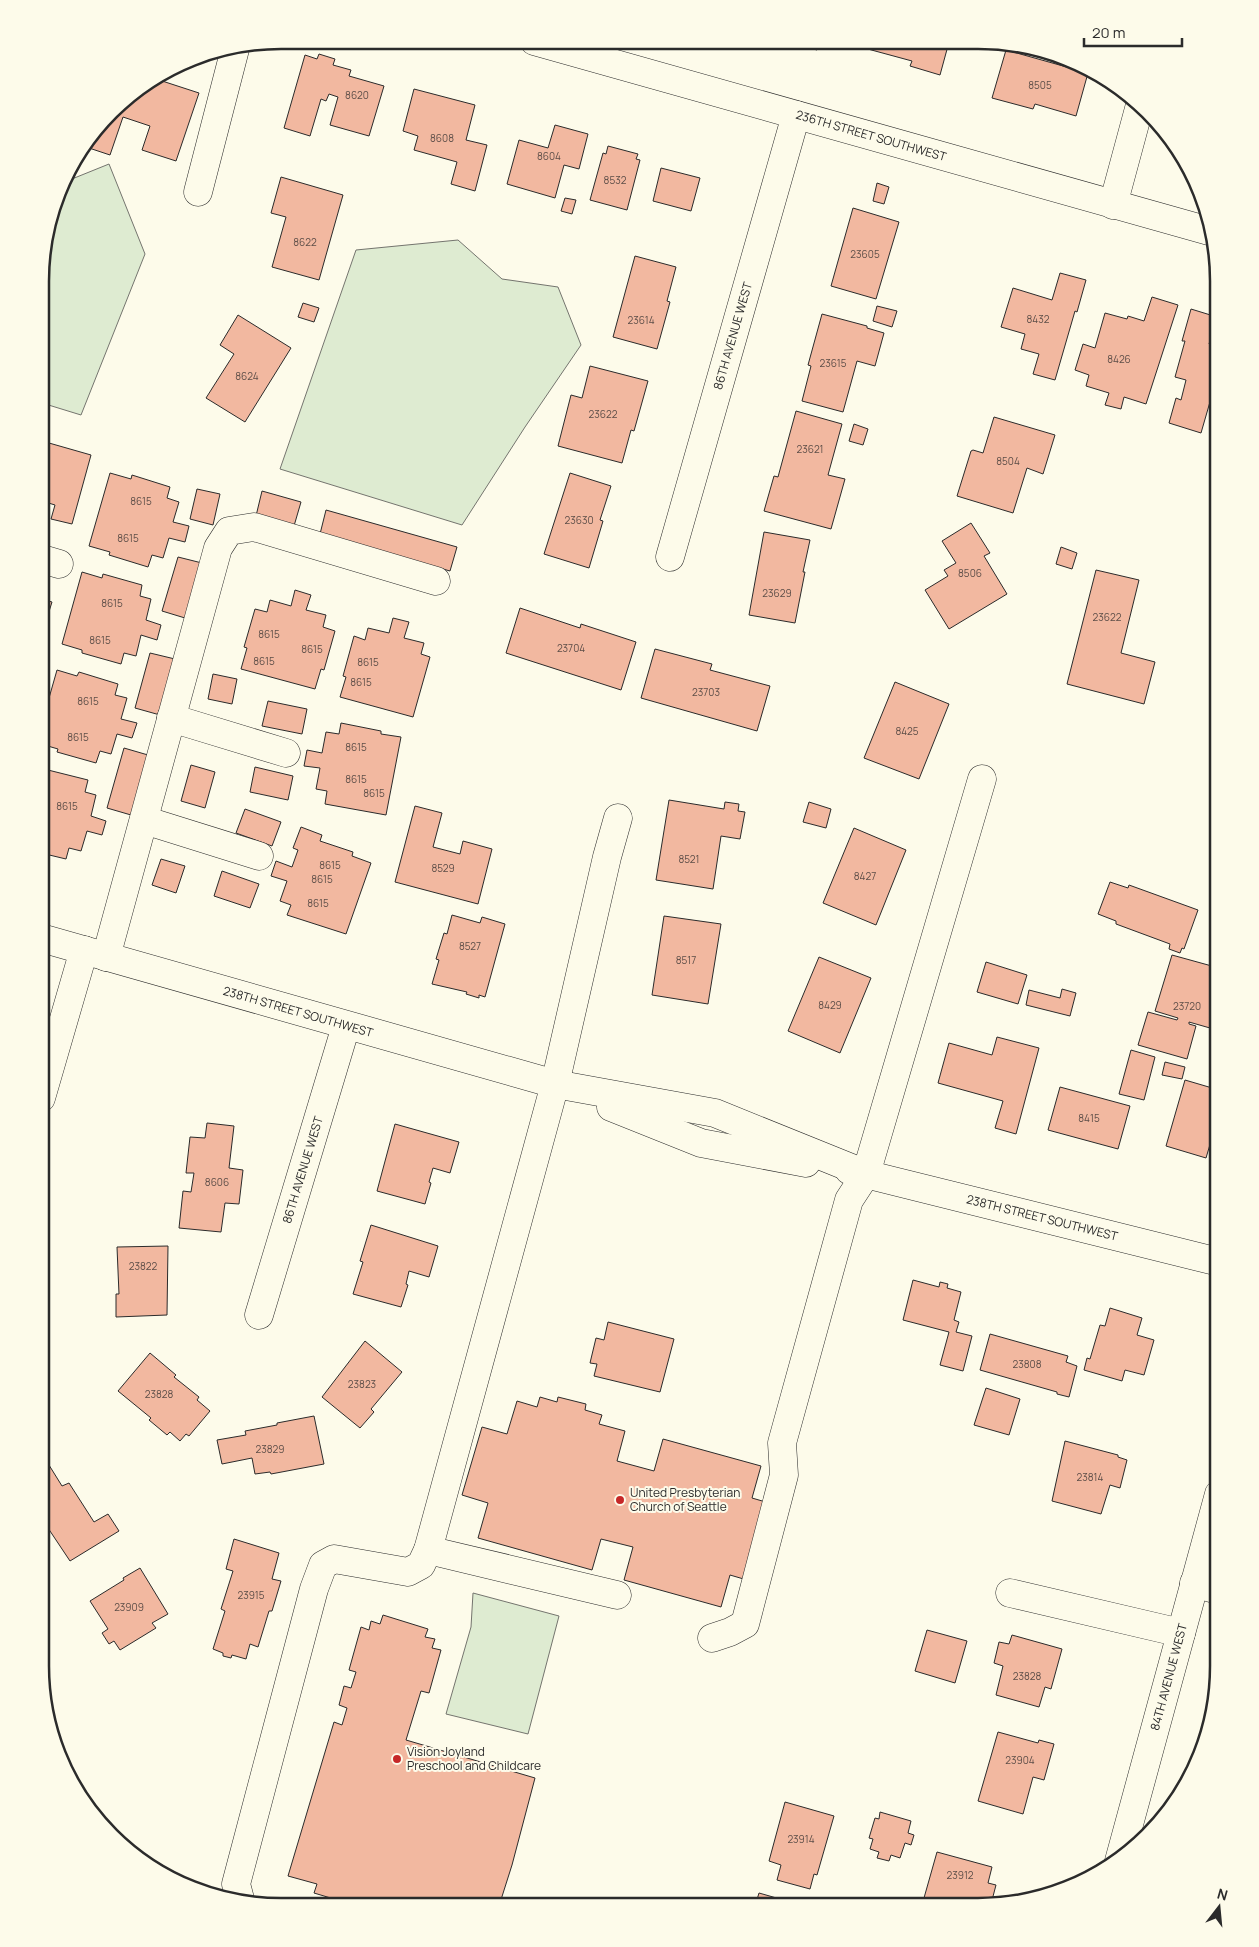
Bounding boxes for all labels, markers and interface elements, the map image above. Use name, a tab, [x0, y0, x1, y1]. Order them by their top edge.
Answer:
scale bar	[1084, 15, 1182, 47]
text: 20 m	[1092, 22, 1125, 43]
house number: 8505	[1028, 78, 1052, 92]
house number: 8620	[345, 88, 369, 102]
street label: 236TH STREET SOUTHWEST	[794, 106, 949, 165]
house number: 8608	[430, 131, 454, 145]
house number: 8604	[537, 149, 561, 163]
house number: 8532	[604, 173, 627, 187]
house number: 8622	[293, 235, 317, 249]
house number: 23605	[850, 247, 880, 261]
street label: 86TH AVENUE WEST	[709, 279, 756, 392]
house number: 8432	[1027, 312, 1050, 326]
house number: 23614	[627, 313, 655, 327]
house number: 8426	[1107, 352, 1131, 366]
house number: 23615	[820, 356, 847, 370]
house number: 8624	[235, 369, 259, 383]
house number: 23622	[589, 407, 618, 421]
house number: 23621	[796, 442, 824, 456]
house number: 8504	[996, 454, 1020, 468]
house number: 8615	[130, 494, 152, 508]
house number: 23630	[564, 513, 594, 527]
house number: 8615	[117, 531, 139, 545]
house number: 8506	[958, 566, 982, 580]
house number: 23629	[762, 586, 792, 600]
house number: 8615	[101, 596, 123, 610]
house number: 23622	[1093, 610, 1122, 624]
house number: 8615	[258, 627, 280, 641]
house number: 8615	[89, 633, 111, 647]
house number: 23704	[557, 641, 585, 655]
house number: 8615	[301, 642, 323, 656]
house number: 8615	[253, 654, 275, 668]
house number: 8615	[357, 655, 379, 669]
house number: 8615	[350, 675, 372, 689]
house number: 23703	[692, 685, 720, 699]
house number: 8615	[77, 694, 99, 708]
house number: 8425	[895, 724, 919, 738]
house number: 8615	[67, 730, 89, 744]
house number: 8615	[345, 740, 367, 754]
house number: 8615	[345, 772, 367, 786]
house number: 8615	[363, 786, 385, 800]
house number: 8615	[56, 799, 78, 813]
house number: 8521	[679, 852, 699, 866]
house number: 8615	[319, 858, 341, 872]
house number: 8529	[431, 861, 455, 875]
house number: 8427	[854, 869, 876, 883]
house number: 8615	[311, 872, 333, 886]
house number: 8615	[307, 896, 329, 910]
house number: 8527	[459, 939, 481, 953]
house number: 8517	[676, 953, 696, 967]
street label: 238TH STREET SOUTHWEST	[221, 982, 376, 1041]
house number: 8429	[818, 998, 842, 1012]
house number: 23720	[1173, 999, 1201, 1013]
house number: 8415	[1078, 1111, 1100, 1125]
street label: 86TH AVENUE WEST	[278, 1113, 327, 1226]
house number: 8606	[205, 1175, 229, 1189]
street label: 238TH STREET SOUTHWEST	[965, 1190, 1120, 1245]
house number: 23822	[129, 1259, 158, 1273]
house number: 23808	[1013, 1357, 1042, 1371]
house number: 23823	[348, 1377, 376, 1391]
house number: 23828	[145, 1387, 173, 1401]
house number: 23829	[256, 1442, 284, 1456]
house number: 23814	[1077, 1470, 1104, 1484]
place label: United Presbyterian Church of Seattle	[630, 1484, 740, 1515]
marker: United Presbyterian Church of Seattle	[614, 1494, 626, 1506]
house number: 23915	[237, 1588, 265, 1602]
house number: 23909	[114, 1600, 144, 1614]
street label: 84TH AVENUE WEST	[1146, 1621, 1191, 1732]
house number: 23828	[1013, 1669, 1041, 1683]
place label: Vision Joyland Preschool and Childcare	[407, 1743, 541, 1774]
marker: Vision Joyland Preschool and Childcare	[391, 1753, 403, 1765]
house number: 23904	[1005, 1753, 1035, 1767]
house number: 23914	[787, 1832, 815, 1846]
house number: 23912	[946, 1868, 974, 1882]
north arrow	[1194, 1882, 1244, 1932]
text: N	[1215, 1884, 1230, 1905]

